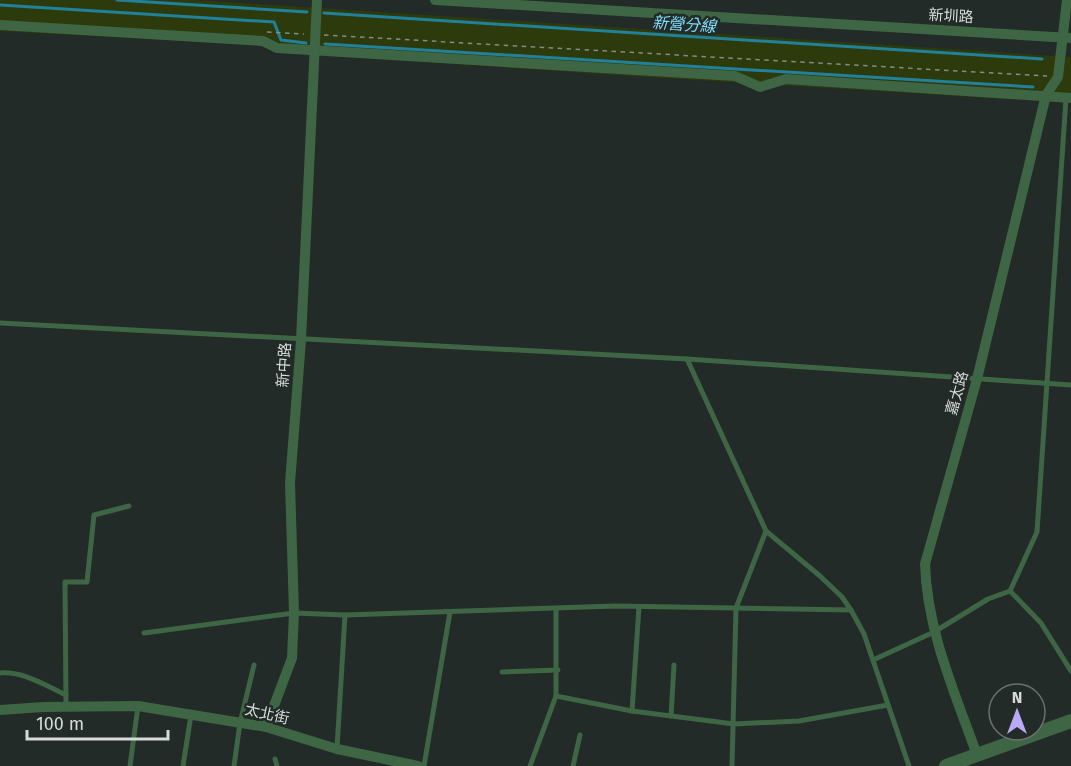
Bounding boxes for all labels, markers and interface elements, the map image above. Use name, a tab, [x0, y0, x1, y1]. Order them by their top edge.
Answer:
street label: 新圳路	[928, 6, 974, 26]
water label: 新營分線	[651, 13, 719, 36]
street label: 新中路	[273, 342, 295, 388]
street label: 嘉太路	[942, 369, 972, 417]
north arrow	[987, 682, 1047, 742]
text: N	[1012, 688, 1022, 707]
street label: 太北街	[243, 700, 291, 728]
scale bar	[27, 703, 168, 741]
text: 100 m	[36, 713, 84, 735]

